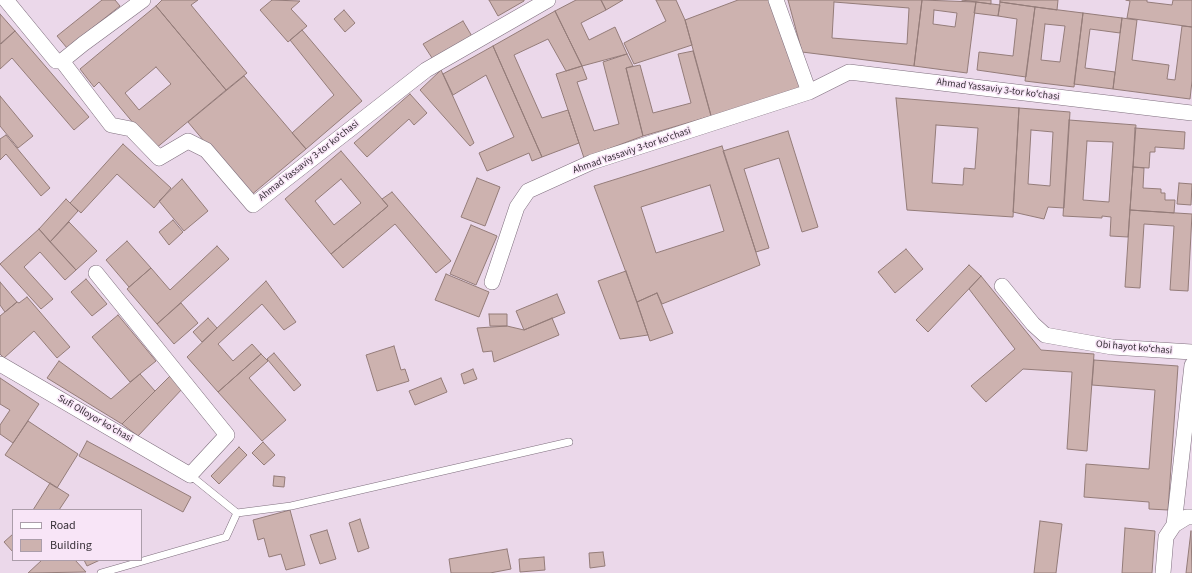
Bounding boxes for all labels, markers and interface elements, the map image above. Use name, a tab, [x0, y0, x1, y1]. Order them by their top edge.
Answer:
street label: Ahmad Yassaviy 3-tor koʻchasi	[936, 76, 1060, 104]
street label: Ahmad Yassaviy 3-tor koʻchasi	[256, 118, 362, 204]
street label: Ahmad Yassaviy 3-tor koʻchasi	[571, 125, 693, 177]
street label: Obi hayot koʻchasi	[1095, 339, 1173, 357]
street label: Sufi Olloyor koʻchasi	[55, 393, 135, 445]
legend	[12, 509, 142, 561]
text: Road	[50, 517, 76, 534]
text: Building	[50, 537, 92, 554]

